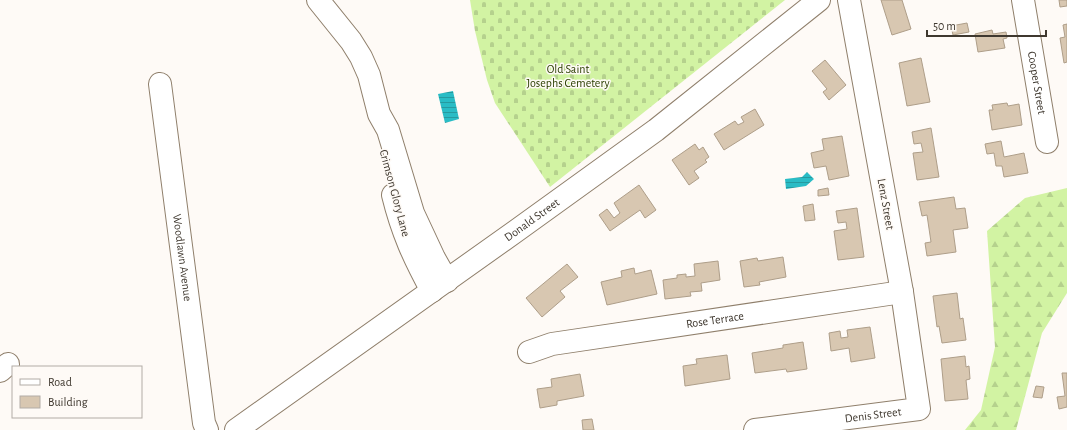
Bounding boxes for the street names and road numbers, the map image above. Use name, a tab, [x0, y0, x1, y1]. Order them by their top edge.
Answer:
street label: Cooper Street	[1026, 50, 1048, 115]
street label: Crimson Glory Lane	[377, 148, 412, 238]
street label: Lenz Street	[876, 177, 896, 231]
street label: Donald Street	[502, 196, 562, 243]
street label: Woodlawn Avenue	[171, 213, 194, 302]
street label: Rose Terrace	[685, 310, 744, 330]
street label: Denis Street	[844, 405, 902, 424]

